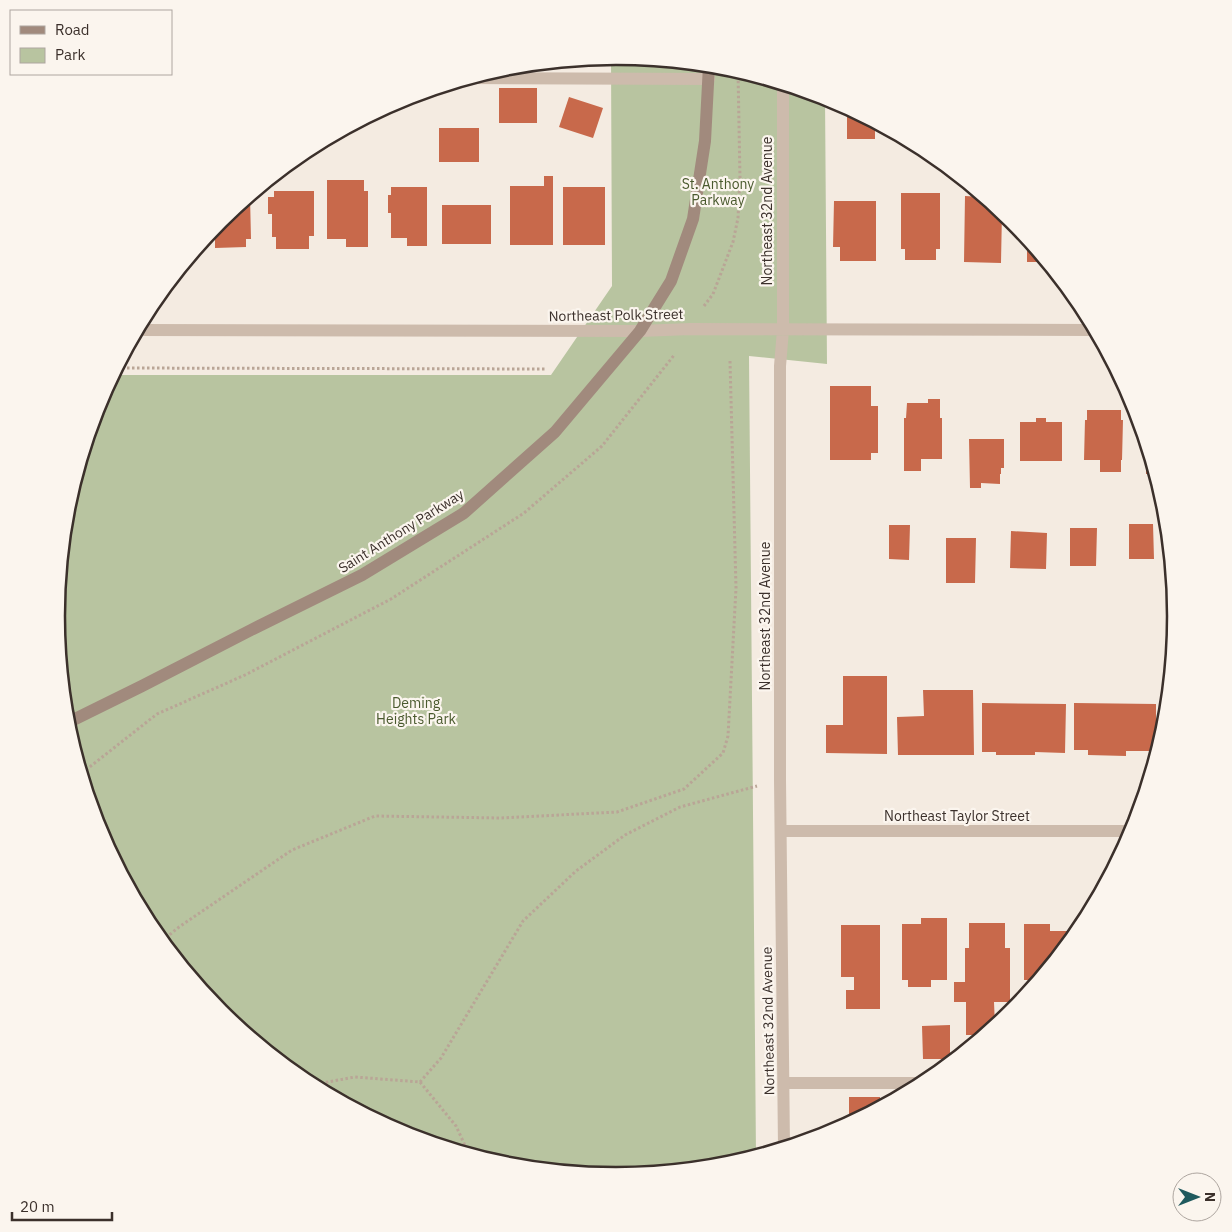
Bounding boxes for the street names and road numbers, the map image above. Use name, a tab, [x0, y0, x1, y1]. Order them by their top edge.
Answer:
street label: Northeast 32nd Avenue	[758, 136, 776, 285]
street label: Northeast Polk Street	[548, 305, 684, 325]
street label: Saint Anthony Parkway	[335, 485, 467, 577]
street label: Northeast 32nd Avenue	[756, 541, 774, 690]
street label: Northeast Taylor Street	[884, 807, 1030, 825]
street label: Northeast 32nd Avenue	[758, 946, 778, 1096]

